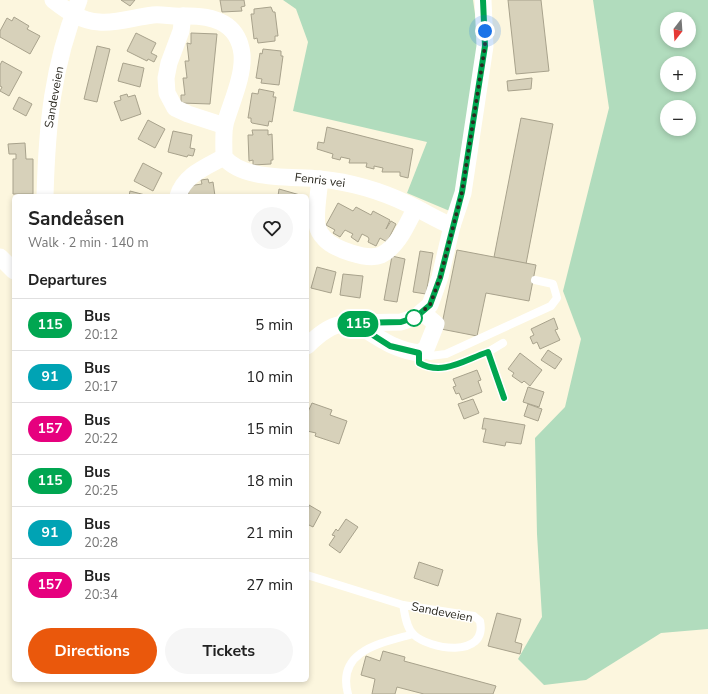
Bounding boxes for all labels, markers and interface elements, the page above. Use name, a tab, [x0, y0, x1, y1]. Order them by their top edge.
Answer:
north arrow	[660, 12, 696, 48]
map controls	[660, 12, 696, 136]
your location	[475, 21, 495, 41]
button: +	[660, 56, 696, 92]
street label: Sandeveien	[41, 65, 67, 129]
button: −	[660, 100, 696, 136]
street label: Fenris vei	[294, 169, 346, 191]
text: Sandeåsen	[28, 206, 124, 232]
button: heart	[251, 207, 293, 249]
text: Walk · 2 min · 140 m	[28, 234, 149, 252]
text: Departures	[28, 270, 107, 290]
text: Bus	[84, 306, 110, 326]
unlabelled marker	[405, 309, 423, 327]
line badge: 115	[335, 311, 381, 337]
text: 115	[345, 314, 371, 333]
text: 115	[37, 315, 63, 334]
text: 5 min	[255, 315, 293, 335]
text: 20:12	[84, 326, 118, 344]
text: Bus	[84, 358, 110, 378]
text: 91	[42, 367, 58, 386]
text: 10 min	[246, 367, 293, 387]
text: 20:17	[84, 378, 118, 396]
text: Bus	[84, 410, 110, 430]
text: 157	[37, 419, 63, 438]
text: 15 min	[246, 419, 293, 439]
text: 20:22	[84, 430, 118, 448]
text: Bus	[84, 462, 110, 482]
text: 115	[37, 471, 63, 490]
text: 18 min	[246, 471, 293, 491]
text: 20:25	[84, 482, 118, 500]
text: Bus	[84, 514, 110, 534]
text: 91	[42, 523, 58, 542]
text: 21 min	[246, 523, 293, 543]
text: 20:28	[84, 534, 118, 552]
text: Bus	[84, 566, 110, 586]
text: 157	[37, 575, 63, 594]
text: 27 min	[246, 575, 293, 595]
text: 20:34	[84, 586, 118, 604]
street label: Sandeveien	[410, 598, 474, 626]
button: Directions	[28, 628, 157, 674]
button: Tickets	[165, 628, 293, 674]

